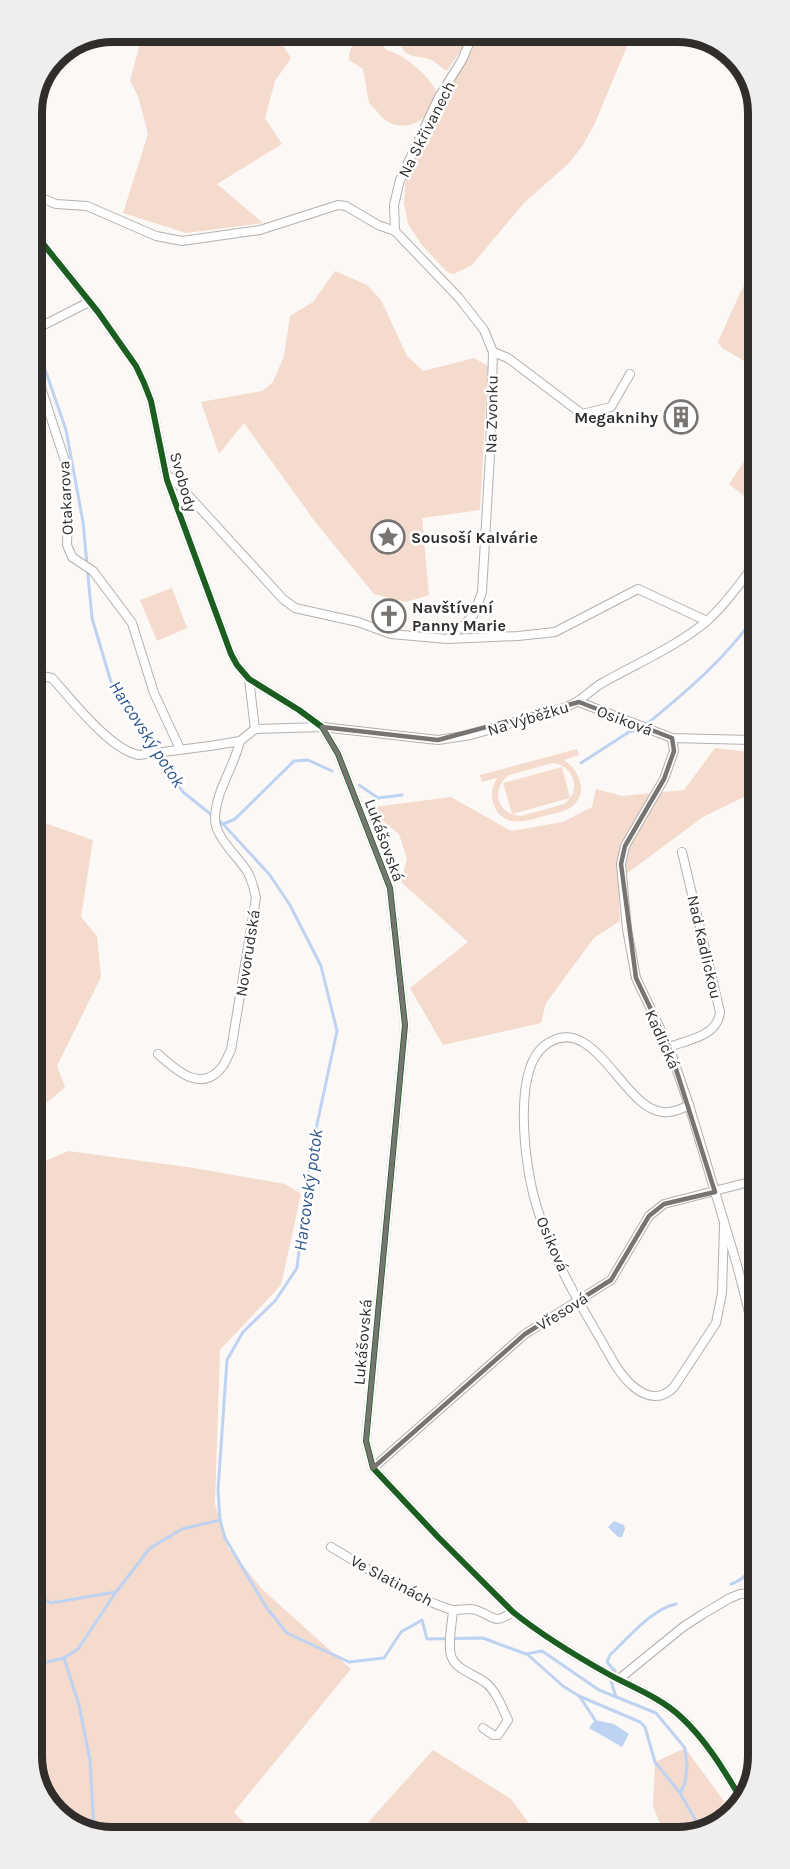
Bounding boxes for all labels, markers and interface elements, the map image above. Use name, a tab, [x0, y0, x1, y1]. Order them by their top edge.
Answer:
street label: Na Skřivanech	[394, 78, 459, 181]
street label: Na Zvonku	[481, 375, 502, 453]
building icon: Megaknihy	[663, 399, 699, 435]
place label: Megaknihy	[574, 408, 658, 427]
street label: Svobody	[166, 450, 201, 515]
street label: Otakarova	[54, 460, 77, 536]
place icon: Sousoší Kalvárie	[370, 519, 406, 555]
place label: Sousoší Kalvárie	[411, 528, 538, 547]
church icon: Navštívení Panny Marie	[371, 598, 407, 634]
place label: Navštívení Panny Marie	[412, 598, 506, 635]
water label: Harcovský potok	[104, 676, 190, 792]
street label: Na Výběžku	[485, 697, 571, 740]
street label: Osiková	[594, 701, 655, 740]
street label: Lukášovská	[361, 796, 408, 884]
street label: Nad Kadlickou	[683, 893, 726, 1001]
street label: Novorudská	[231, 908, 264, 998]
street label: Kadlická	[641, 1006, 684, 1072]
water label: Harcovský potok	[289, 1127, 328, 1252]
street label: Osiková	[532, 1214, 573, 1275]
street label: Vřesová	[533, 1288, 591, 1335]
street label: Lukášovská	[349, 1298, 376, 1386]
street label: Ve Slatinách	[347, 1551, 436, 1610]

